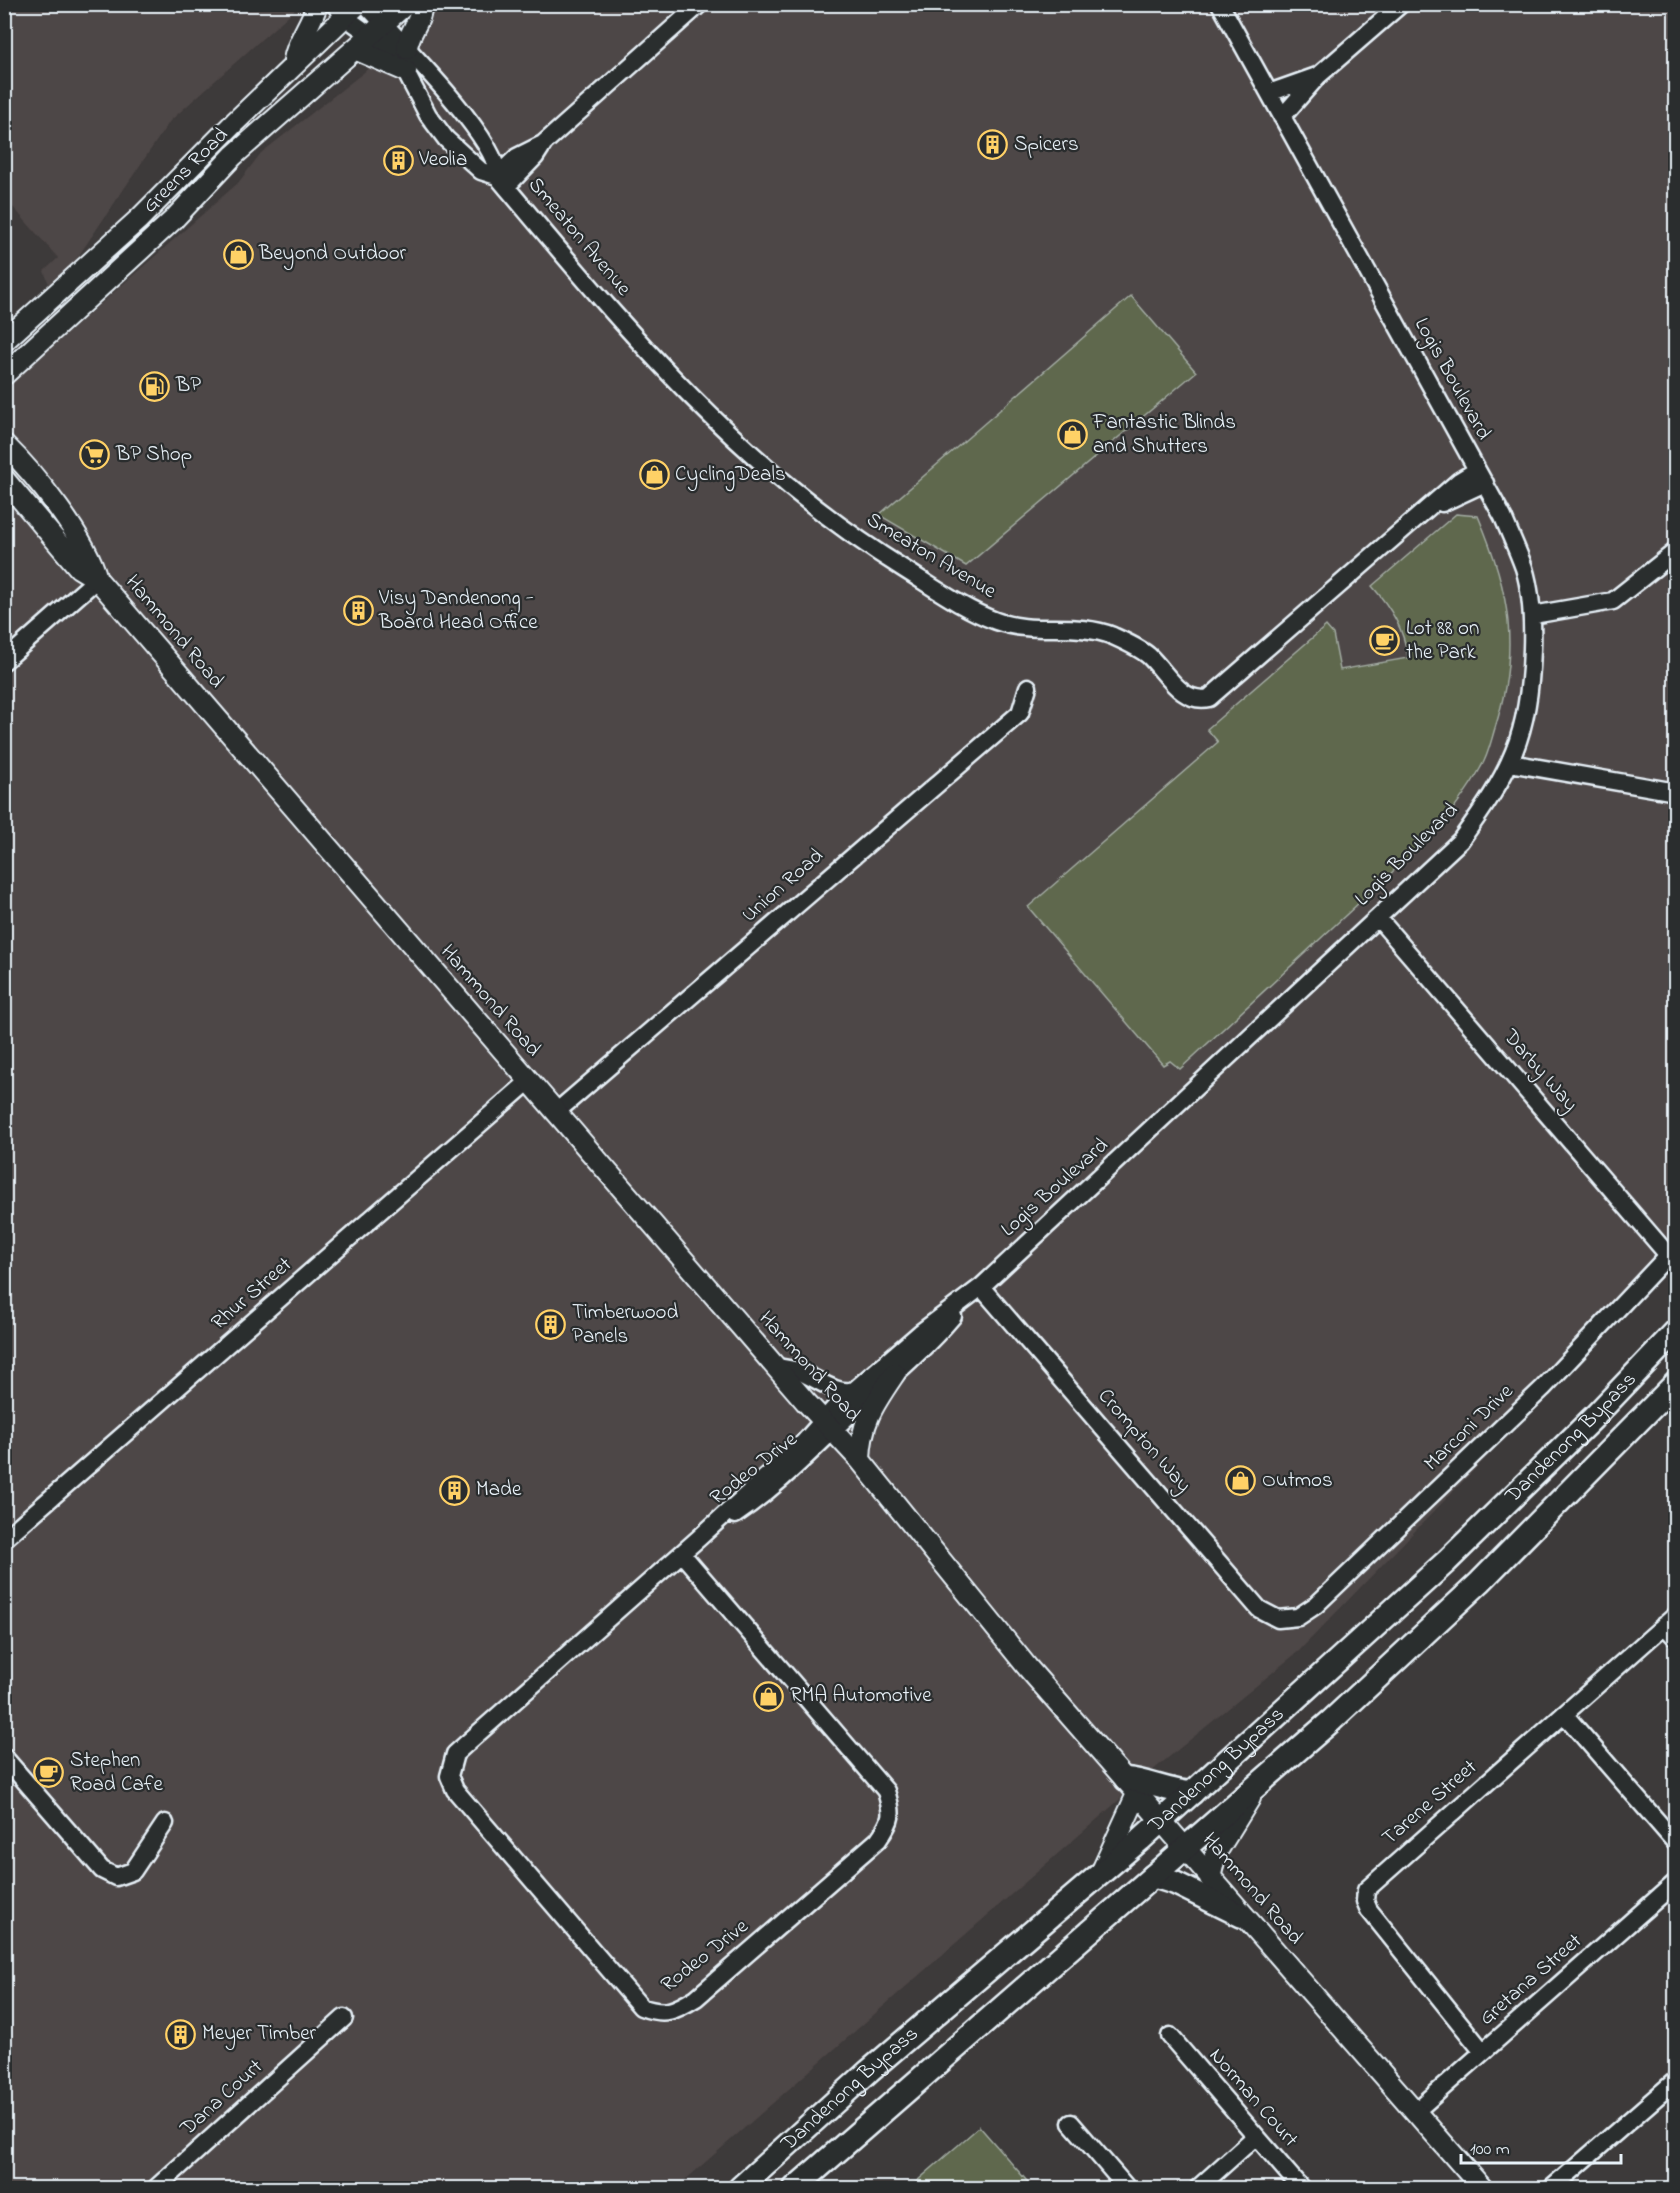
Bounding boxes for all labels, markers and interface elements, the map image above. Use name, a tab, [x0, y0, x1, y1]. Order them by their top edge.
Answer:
street label: Greens Road	[136, 121, 236, 221]
building icon: Spicers	[977, 129, 1009, 161]
place label: Spicers	[1014, 130, 1079, 160]
building icon: Veolia	[382, 144, 414, 176]
place label: Veolia	[418, 145, 467, 175]
street label: Smeaton Avenue	[520, 171, 638, 303]
shop icon: Beyond Outdoor	[222, 238, 254, 270]
place label: Beyond Outdoor	[258, 239, 407, 271]
street label: Logis Boulevard	[1404, 312, 1498, 447]
fuel station icon: BP	[139, 370, 171, 402]
place label: BP	[175, 371, 201, 401]
place label: Fantastic Blinds and Shutters	[1092, 408, 1236, 462]
shop icon: Fantastic Blinds and Shutters	[1056, 419, 1088, 451]
supermarket icon: BP Shop	[79, 439, 111, 471]
place label: BP Shop	[115, 440, 192, 470]
shop icon: CyclingDeals	[638, 459, 670, 491]
place label: CyclingDeals	[675, 460, 786, 492]
street label: Smeaton Avenue	[860, 505, 1002, 607]
street label: Hammond Road	[117, 569, 231, 695]
place label: Visy Dandenong - Board Head Office	[378, 584, 538, 638]
building icon: Visy Dandenong - Board Head Office	[342, 595, 374, 627]
place label: Lot 88 on the Park	[1406, 614, 1479, 668]
cafe icon: Lot 88 on the Park	[1369, 625, 1401, 657]
street label: Logis Boulevard	[1348, 796, 1467, 915]
street label: Union Road	[736, 842, 831, 930]
street label: Hammond Road	[433, 938, 547, 1064]
street label: Darby Way	[1494, 1022, 1584, 1120]
street label: Logis Boulevard	[995, 1131, 1117, 1246]
street label: Rhur Street	[205, 1250, 299, 1338]
place label: Timberwood Panels	[572, 1298, 679, 1352]
street label: Hammond Road	[751, 1305, 867, 1429]
building icon: Timberwood Panels	[535, 1309, 567, 1341]
street label: Dandenong Bypass	[1498, 1366, 1644, 1511]
street label: Marconi Drive	[1418, 1377, 1521, 1478]
street label: Crompton Way	[1089, 1382, 1198, 1501]
street label: Rodeo Drive	[704, 1425, 805, 1513]
shop icon: Outmos	[1225, 1465, 1257, 1497]
place label: Outmos	[1262, 1466, 1333, 1496]
building icon: Made	[439, 1474, 471, 1506]
place label: Made	[476, 1475, 522, 1505]
shop icon: RMA Automotive	[753, 1680, 785, 1712]
place label: RMA Automotive	[790, 1681, 932, 1711]
street label: Dandenong Bypass	[1141, 1700, 1292, 1841]
place label: Stephen Road Cafe	[70, 1746, 164, 1800]
street label: Tarene Street	[1376, 1753, 1484, 1853]
cafe icon: Stephen Road Cafe	[33, 1757, 65, 1789]
street label: Hammond Road	[1195, 1826, 1309, 1952]
street label: Rodeo Drive	[655, 1912, 756, 2000]
street label: Gretana Street	[1473, 1927, 1589, 2033]
building icon: Meyer Timber	[165, 2018, 197, 2050]
place label: Meyer Timber	[202, 2019, 317, 2051]
street label: Dandenong Bypass	[774, 2020, 925, 2159]
street label: Norman Court	[1201, 2042, 1305, 2154]
street label: Dana Court	[173, 2053, 270, 2144]
scale bar	[1461, 2127, 1622, 2165]
text: 100 m	[1470, 2137, 1510, 2163]

